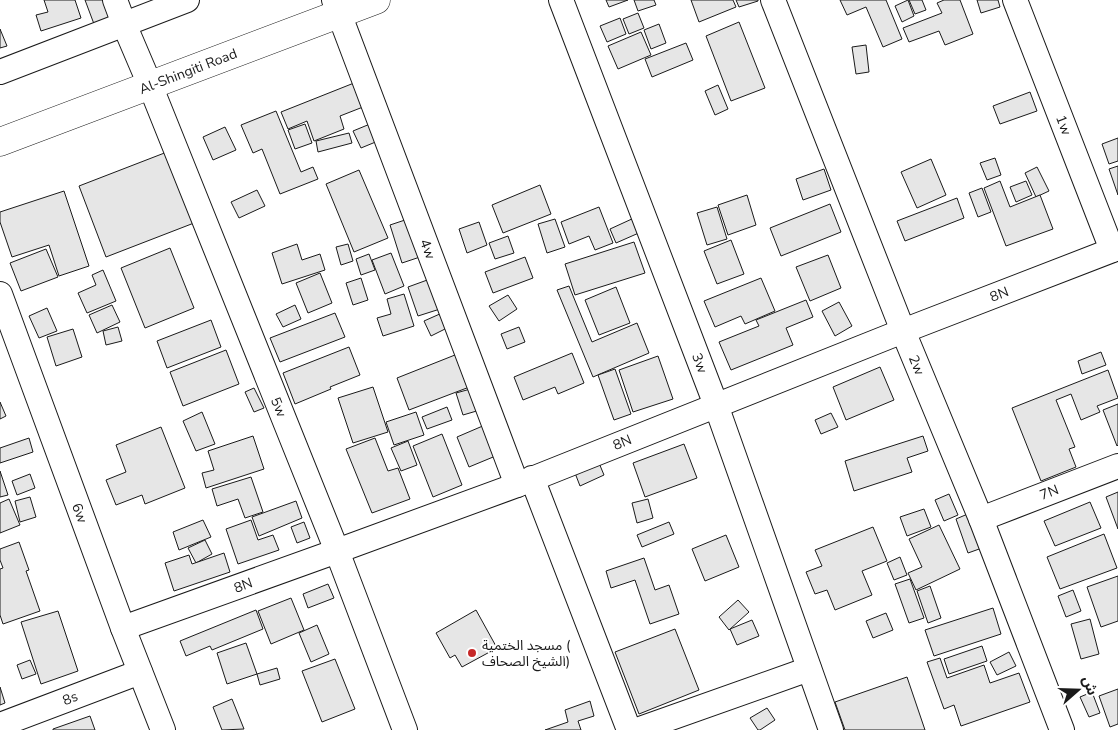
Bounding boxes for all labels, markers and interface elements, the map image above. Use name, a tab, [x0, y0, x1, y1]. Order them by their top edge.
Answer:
street label: Al-Shingiti Road	[136, 44, 240, 99]
street label: 1w	[1051, 112, 1076, 138]
street label: 4w	[415, 236, 440, 262]
street label: 8N	[987, 282, 1011, 307]
street label: 3w	[687, 350, 712, 376]
street label: 2w	[904, 352, 929, 378]
street label: 5w	[266, 394, 291, 420]
street label: 8N	[610, 430, 634, 455]
street label: 7N	[1037, 480, 1061, 505]
street label: 6w	[67, 500, 92, 526]
street label: 8N	[231, 573, 255, 598]
place label: مسجد الختمية ( الشيخ الصحاف)	[482, 636, 571, 672]
marker: مسجد الختمية ( الشيخ الصحاف)	[466, 647, 478, 659]
north arrow	[1053, 665, 1103, 715]
text: ش	[1078, 673, 1102, 698]
street label: 8s	[60, 687, 81, 710]

